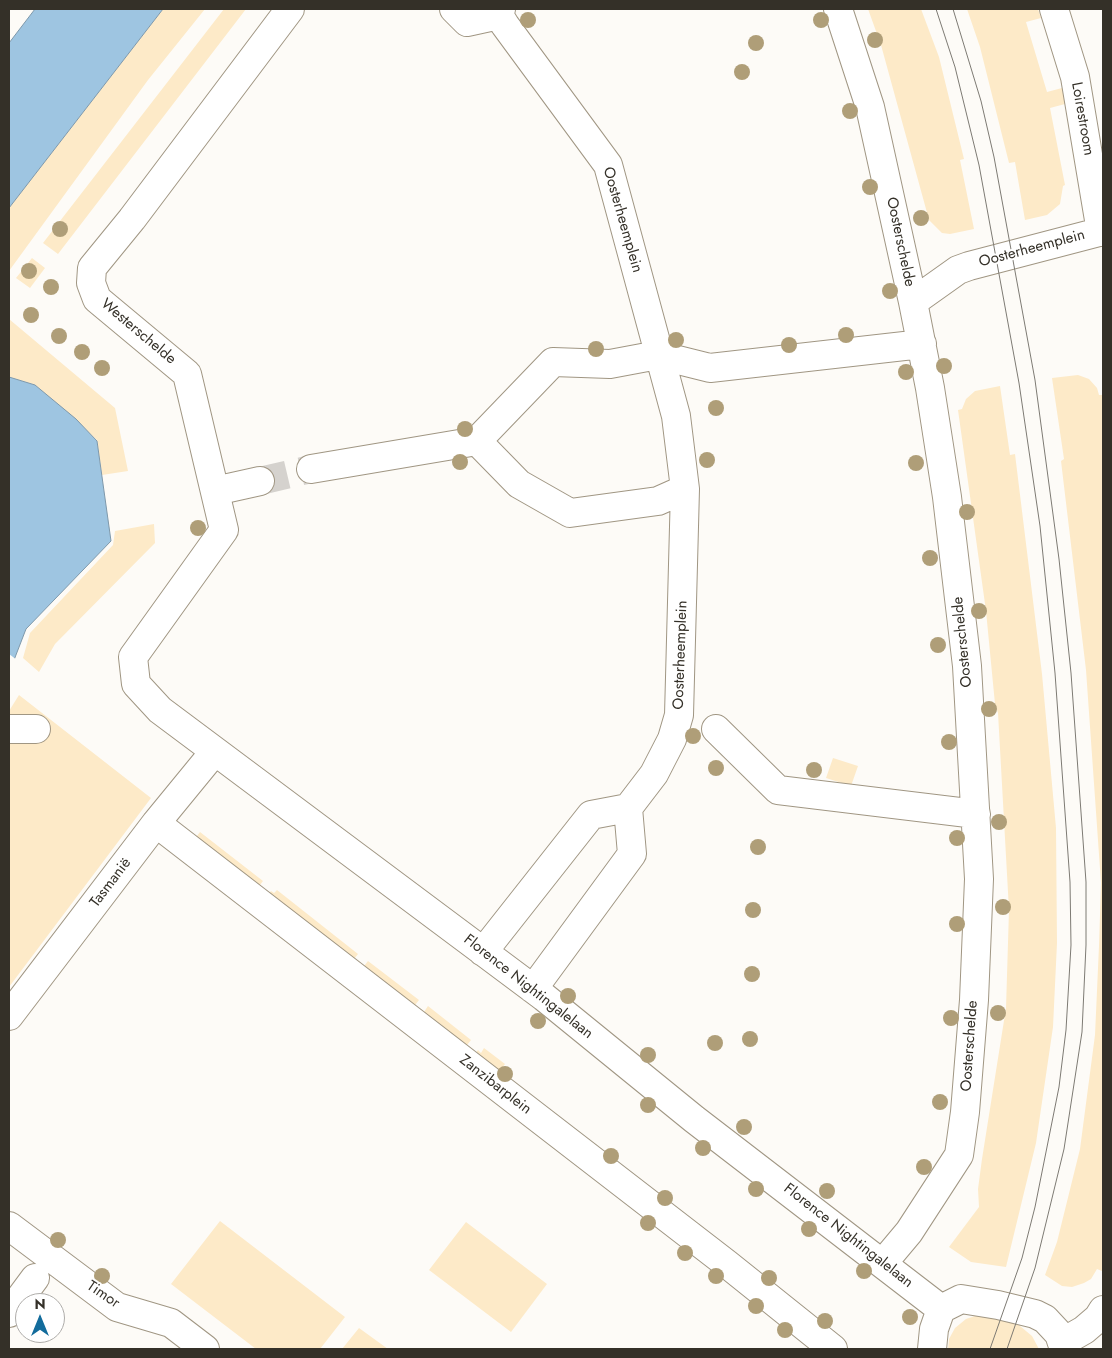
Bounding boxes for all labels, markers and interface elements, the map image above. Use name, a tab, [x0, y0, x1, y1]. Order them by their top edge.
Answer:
street label: Loirestroom	[1067, 81, 1097, 157]
street label: Oosterheemplein	[598, 165, 646, 275]
street label: Oosterschelde	[882, 196, 918, 288]
street label: Oosterheemplein	[977, 226, 1087, 272]
street label: Westerschelde	[97, 295, 179, 369]
street label: Oosterschelde	[949, 596, 977, 688]
street label: Oosterheemplein	[670, 600, 692, 710]
street label: Tasmanië	[87, 855, 135, 911]
street label: Florence Nightingalelaan	[460, 931, 596, 1043]
street label: Oosterschelde	[958, 1000, 982, 1092]
street label: Zanzibarplein	[455, 1051, 535, 1119]
street label: Florence Nightingalelaan	[780, 1180, 916, 1292]
street label: Timor	[83, 1277, 123, 1313]
north arrow	[15, 1293, 65, 1343]
text: N	[34, 1294, 46, 1314]

